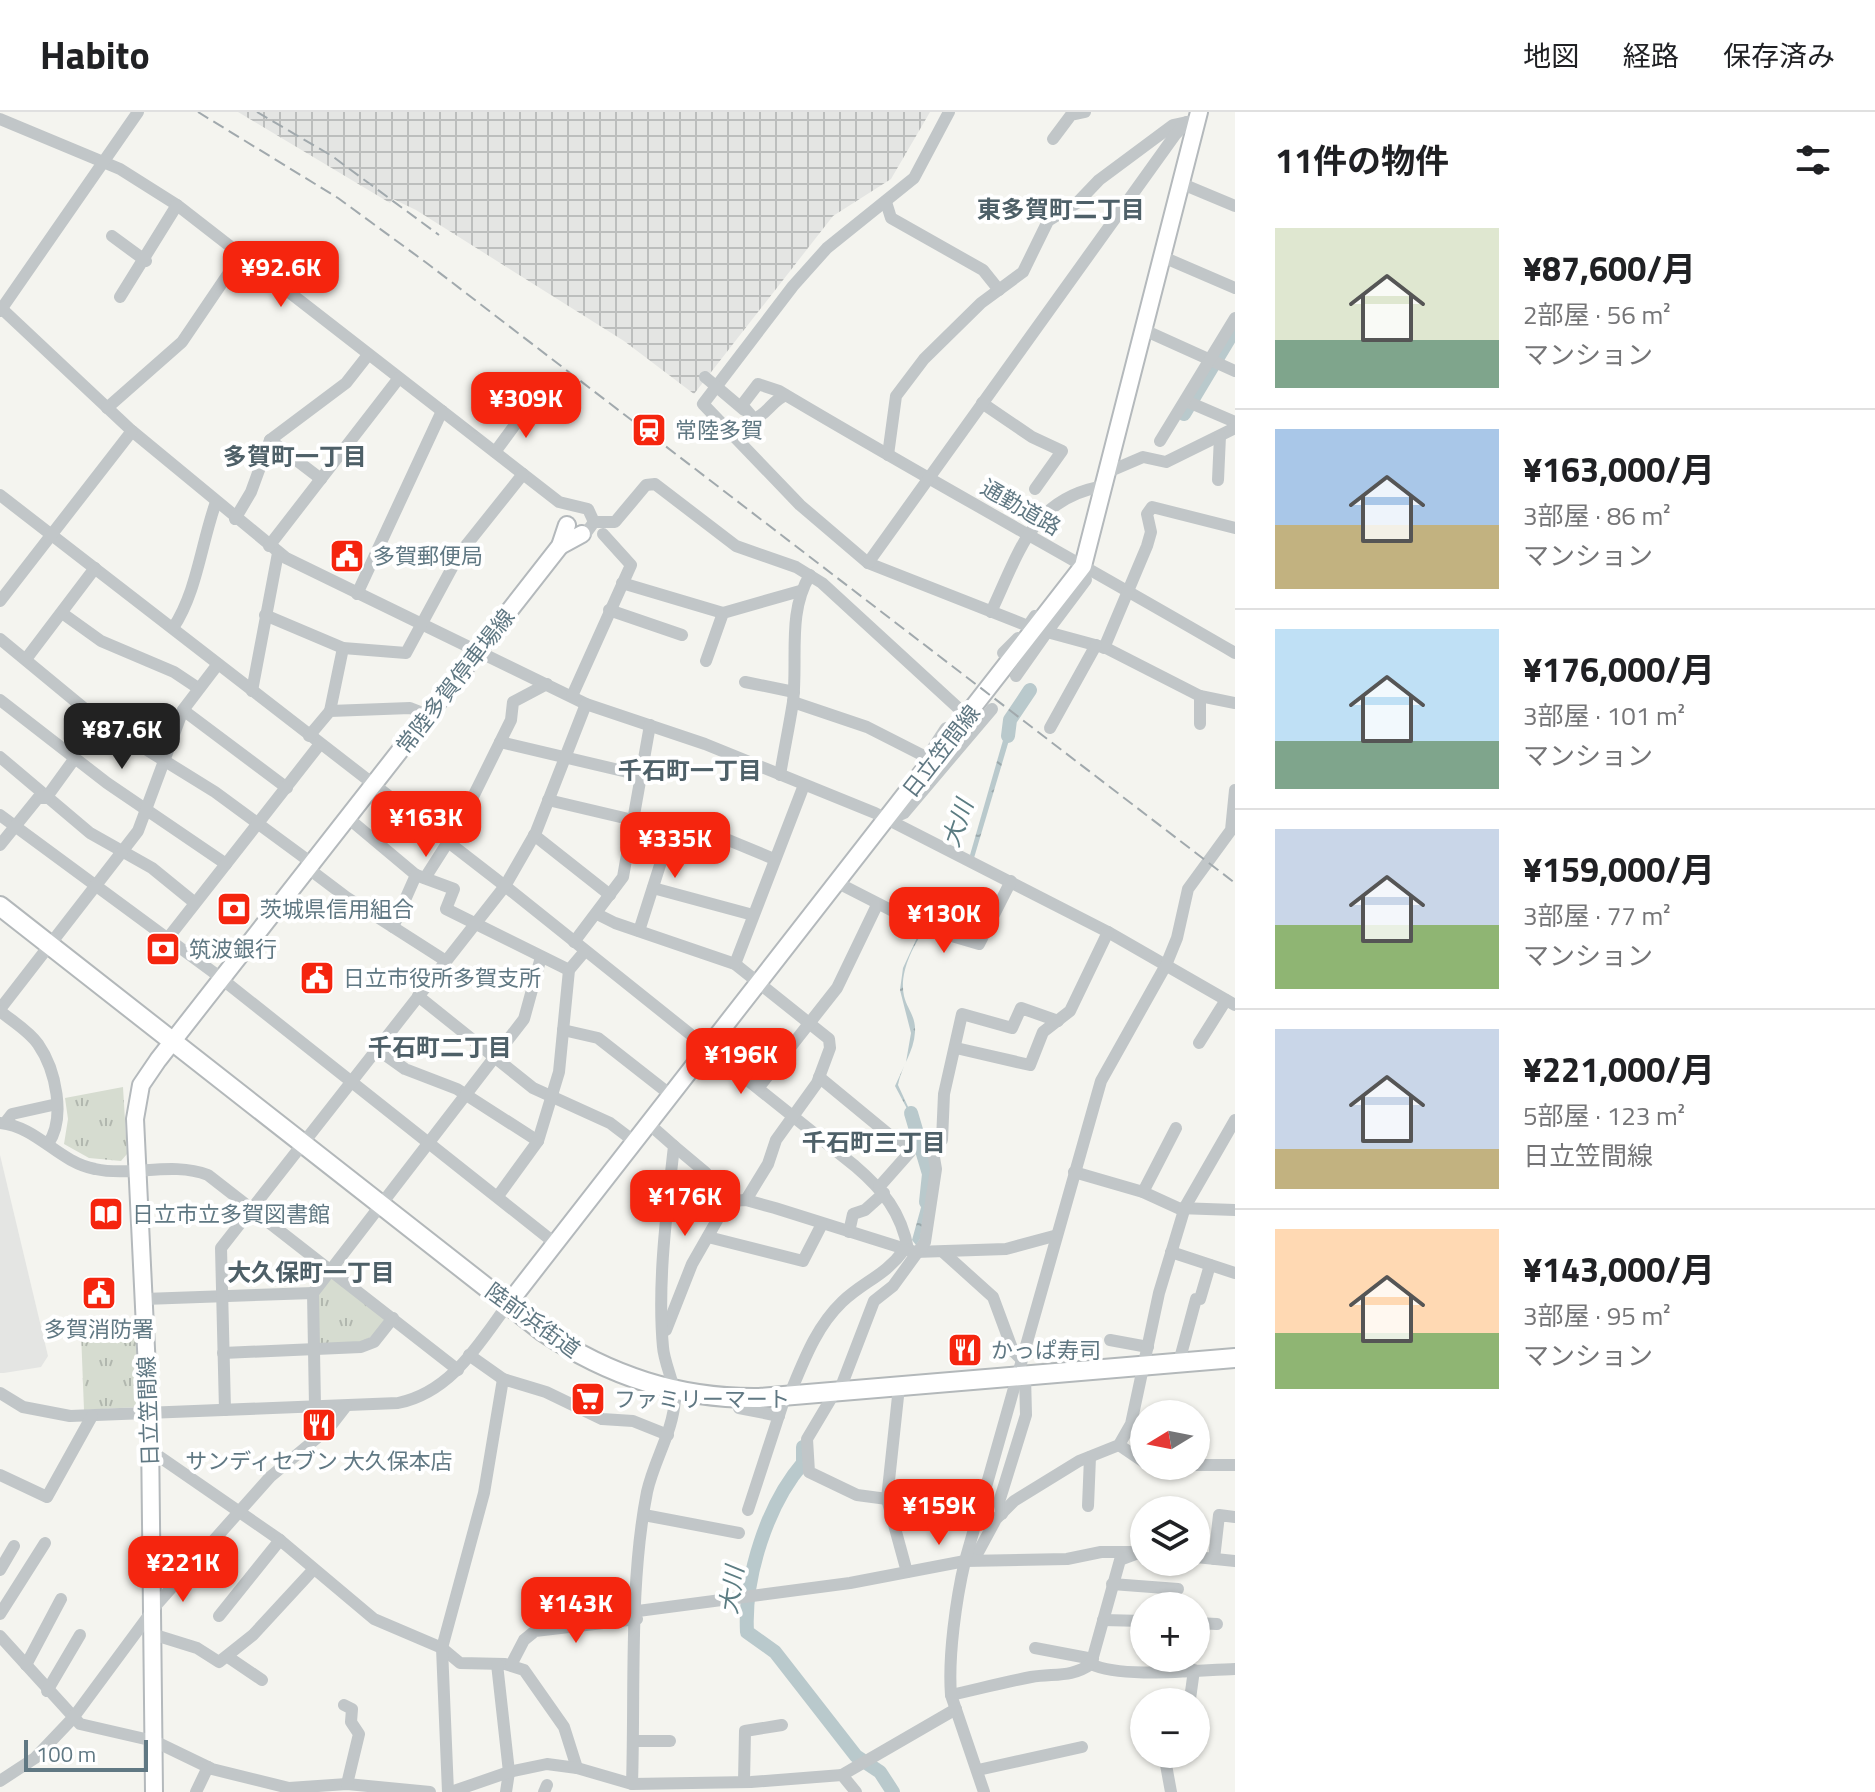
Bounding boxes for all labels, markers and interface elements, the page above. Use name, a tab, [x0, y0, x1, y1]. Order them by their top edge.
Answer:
text: Habito	[40, 26, 150, 84]
text: 地図	[1523, 34, 1579, 77]
text: 経路	[1623, 34, 1679, 77]
text: 保存済み	[1723, 34, 1835, 77]
text: 11件の物件	[1275, 134, 1449, 186]
icon: filters	[1791, 138, 1835, 182]
district label: 東多賀町二丁目	[977, 191, 1145, 227]
pin: ¥92.6K	[216, 241, 346, 309]
text: ¥87,600/月	[1523, 242, 1696, 294]
text: ¥92.6K	[241, 247, 321, 286]
icon: home	[1339, 260, 1435, 356]
text: 2部屋 · 56 m²	[1523, 295, 1671, 334]
text: マンション	[1523, 335, 1653, 374]
pin: ¥309K	[470, 372, 582, 440]
text: ¥309K	[489, 378, 563, 417]
station icon: 常陸多賀	[630, 411, 668, 449]
place label: 常陸多賀	[675, 413, 763, 447]
district label: 多賀町一丁目	[223, 438, 367, 474]
text: ¥163,000/月	[1523, 443, 1715, 495]
icon: home	[1339, 461, 1435, 557]
street label: 通勤道路	[974, 470, 1068, 544]
text: 3部屋 · 86 m²	[1523, 496, 1671, 535]
text: マンション	[1523, 536, 1653, 575]
public building icon: 多賀郵便局	[328, 537, 366, 575]
place label: 多賀郵便局	[373, 539, 483, 573]
street label: 常陸多賀停車場線	[387, 601, 523, 761]
text: ¥176,000/月	[1523, 643, 1715, 695]
icon: home	[1339, 661, 1435, 757]
text: 3部屋 · 101 m²	[1523, 696, 1685, 735]
street label: 日立笠間線	[894, 697, 988, 805]
pin: ¥87.6K	[57, 703, 187, 771]
text: ¥87.6K	[82, 709, 162, 748]
text: マンション	[1523, 736, 1653, 775]
district label: 千石町一丁目	[618, 752, 762, 788]
pin: ¥163K	[370, 791, 482, 859]
water label: 大川	[932, 792, 983, 852]
text: ¥163K	[389, 797, 463, 836]
pin: ¥335K	[619, 812, 731, 880]
text: ¥335K	[638, 818, 712, 857]
text: ¥159,000/月	[1523, 843, 1715, 895]
icon: home	[1339, 861, 1435, 957]
pin: ¥130K	[888, 887, 1000, 955]
bank icon: 茨城県信用組合	[215, 890, 253, 928]
place label: 茨城県信用組合	[260, 892, 414, 926]
text: ¥130K	[907, 893, 981, 932]
text: 3部屋 · 77 m²	[1523, 896, 1671, 935]
bank icon: 筑波銀行	[144, 930, 182, 968]
place label: 筑波銀行	[189, 932, 277, 966]
text: マンション	[1523, 936, 1653, 975]
public building icon: 日立市役所多賀支所	[298, 959, 336, 997]
place label: 日立市役所多賀支所	[343, 961, 541, 995]
pin: ¥196K	[685, 1028, 797, 1096]
district label: 千石町二丁目	[368, 1029, 512, 1065]
text: ¥196K	[704, 1034, 778, 1073]
text: ¥221,000/月	[1523, 1043, 1715, 1095]
icon: home	[1339, 1061, 1435, 1157]
text: 5部屋 · 123 m²	[1523, 1096, 1685, 1135]
district label: 千石町三丁目	[802, 1124, 946, 1160]
text: 日立笠間線	[1523, 1136, 1653, 1175]
pin: ¥176K	[629, 1170, 741, 1238]
text: ¥176K	[648, 1176, 722, 1215]
library icon: 日立市立多賀図書館	[87, 1195, 125, 1233]
place label: 日立市立多賀図書館	[132, 1197, 330, 1231]
text: ¥143,000/月	[1523, 1243, 1715, 1295]
district label: 大久保町一丁目	[227, 1254, 395, 1290]
icon: home	[1339, 1261, 1435, 1357]
public building icon: 多賀消防署	[80, 1274, 118, 1312]
street label: 陸前浜街道	[479, 1274, 587, 1366]
text: 3部屋 · 95 m²	[1523, 1296, 1671, 1335]
place label: 多賀消防署	[44, 1312, 154, 1346]
restaurant icon: かっぱ寿司	[946, 1331, 984, 1369]
place label: かっぱ寿司	[991, 1333, 1101, 1367]
text: マンション	[1523, 1336, 1653, 1375]
street label: 日立笠間線	[129, 1355, 167, 1467]
supermarket icon: ファミリーマート	[569, 1380, 607, 1418]
place label: ファミリーマート	[614, 1382, 790, 1416]
north arrow	[1130, 1400, 1210, 1480]
map controls	[1130, 1400, 1210, 1768]
restaurant icon: サンディセブン 大久保本店	[300, 1406, 338, 1444]
place label: サンディセブン 大久保本店	[185, 1444, 453, 1478]
pin: ¥159K	[883, 1479, 995, 1547]
text: ¥159K	[902, 1485, 976, 1524]
button: layers	[1130, 1496, 1210, 1576]
pin: ¥221K	[127, 1536, 239, 1604]
text: ¥221K	[146, 1542, 220, 1581]
water label: 大川	[710, 1561, 753, 1616]
pin: ¥143K	[520, 1577, 632, 1645]
text: ¥143K	[539, 1583, 613, 1622]
button: +	[1130, 1592, 1210, 1672]
button: −	[1130, 1688, 1210, 1768]
scale bar	[24, 1736, 148, 1772]
text: 100 m	[36, 1737, 96, 1771]

